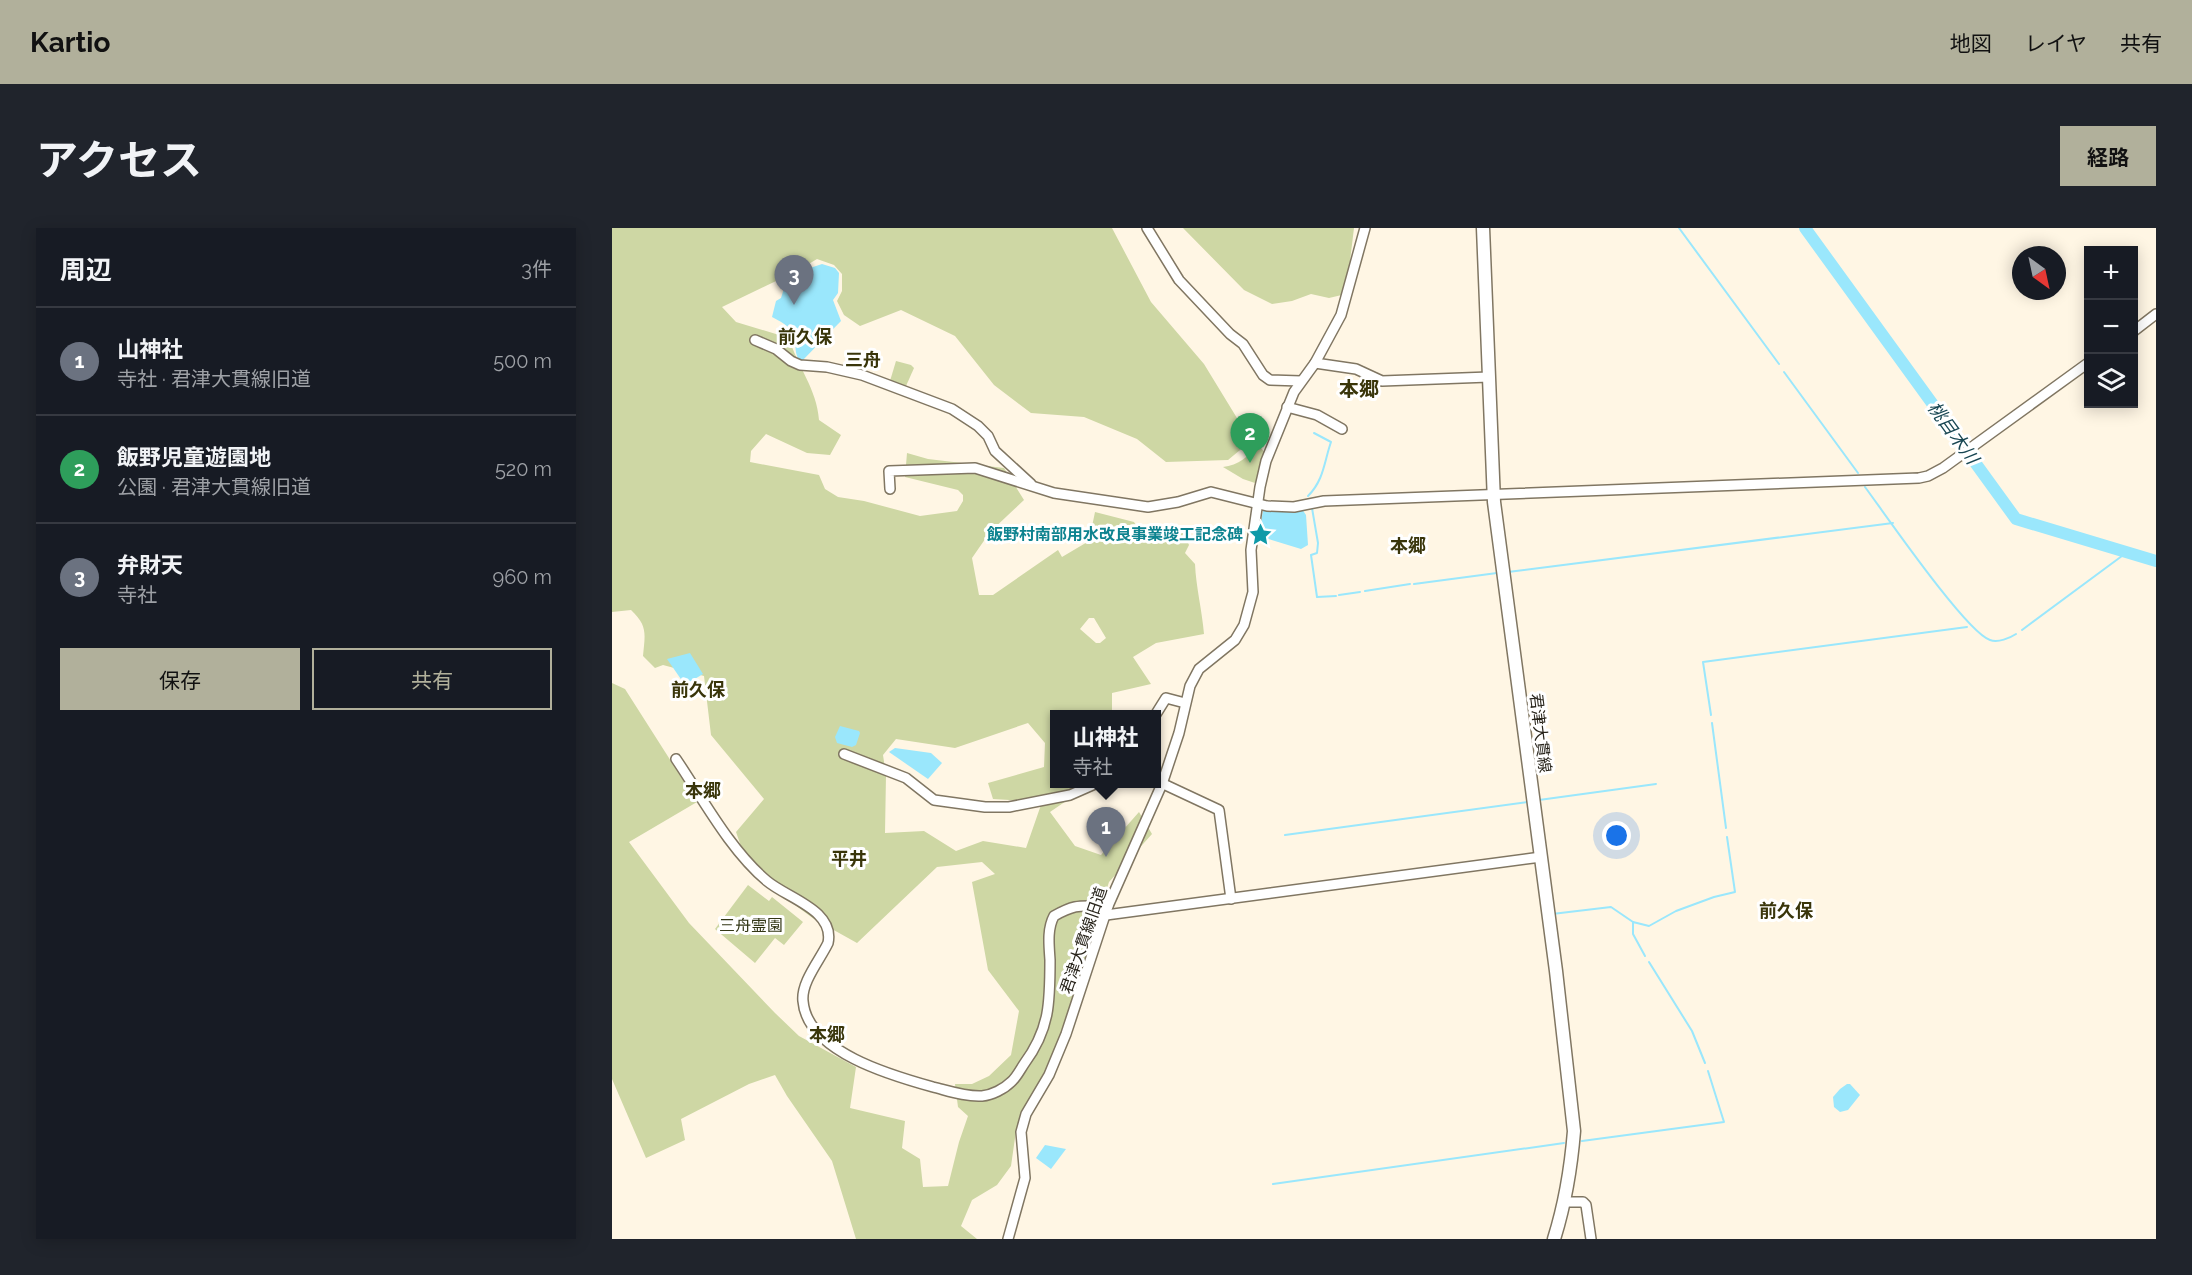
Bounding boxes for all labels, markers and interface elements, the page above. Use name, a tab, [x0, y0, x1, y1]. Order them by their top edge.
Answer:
text: Kartio	[30, 26, 110, 59]
text: 地図	[1950, 31, 1992, 56]
text: レイヤ	[2025, 31, 2087, 56]
text: 共有	[2120, 31, 2162, 56]
button: 経路	[2060, 126, 2156, 186]
text: アクセス	[36, 136, 202, 185]
north arrow	[2012, 246, 2066, 300]
map controls	[2084, 246, 2138, 408]
button: +	[2084, 246, 2138, 300]
text: 周辺	[60, 255, 112, 285]
pin: 3	[774, 256, 813, 305]
text: 3件	[521, 257, 552, 281]
button: −	[2084, 300, 2138, 354]
district label: 前久保	[778, 326, 833, 347]
text: 山神社	[117, 336, 183, 362]
text: 1	[75, 349, 84, 373]
text: 500 m	[493, 349, 552, 373]
district label: 三舟	[845, 349, 881, 370]
button: layers	[2084, 354, 2138, 408]
text: 寺社 · 君津大貫線旧道	[117, 367, 311, 391]
district label: 本郷	[1339, 377, 1379, 401]
water label: 桃目木川	[1924, 397, 1984, 470]
pin: 2	[1230, 414, 1270, 463]
text: 飯野児童遊園地	[117, 444, 271, 470]
text: 2	[74, 457, 85, 481]
text: 520 m	[495, 457, 552, 481]
text: 公園 · 君津大貫線旧道	[117, 475, 311, 499]
place icon: 飯野村南部用水改良事業竣工記念碑	[1248, 521, 1274, 547]
place label: 飯野村南部用水改良事業竣工記念碑	[986, 525, 1243, 544]
district label: 本郷	[1390, 535, 1426, 556]
text: 弁財天	[117, 552, 183, 578]
text: 3	[74, 565, 85, 589]
text: 960 m	[493, 565, 552, 589]
text: 寺社	[117, 583, 157, 607]
button: 保存	[60, 648, 300, 710]
button: 共有	[312, 648, 552, 710]
district label: 前久保	[671, 679, 726, 700]
street label: 君津大貫線	[1526, 692, 1555, 774]
popup	[1050, 710, 1161, 788]
text: 山神社	[1072, 724, 1139, 750]
text: 寺社	[1072, 755, 1112, 779]
district label: 本郷	[685, 780, 721, 801]
pin: 1	[1086, 808, 1126, 857]
your location	[1602, 821, 1631, 850]
district label: 平井	[831, 848, 867, 869]
street label: 君津大貫線旧道	[1056, 884, 1111, 996]
district label: 前久保	[1759, 900, 1814, 921]
park label: 三舟霊園	[719, 916, 783, 935]
district label: 本郷	[809, 1024, 845, 1045]

